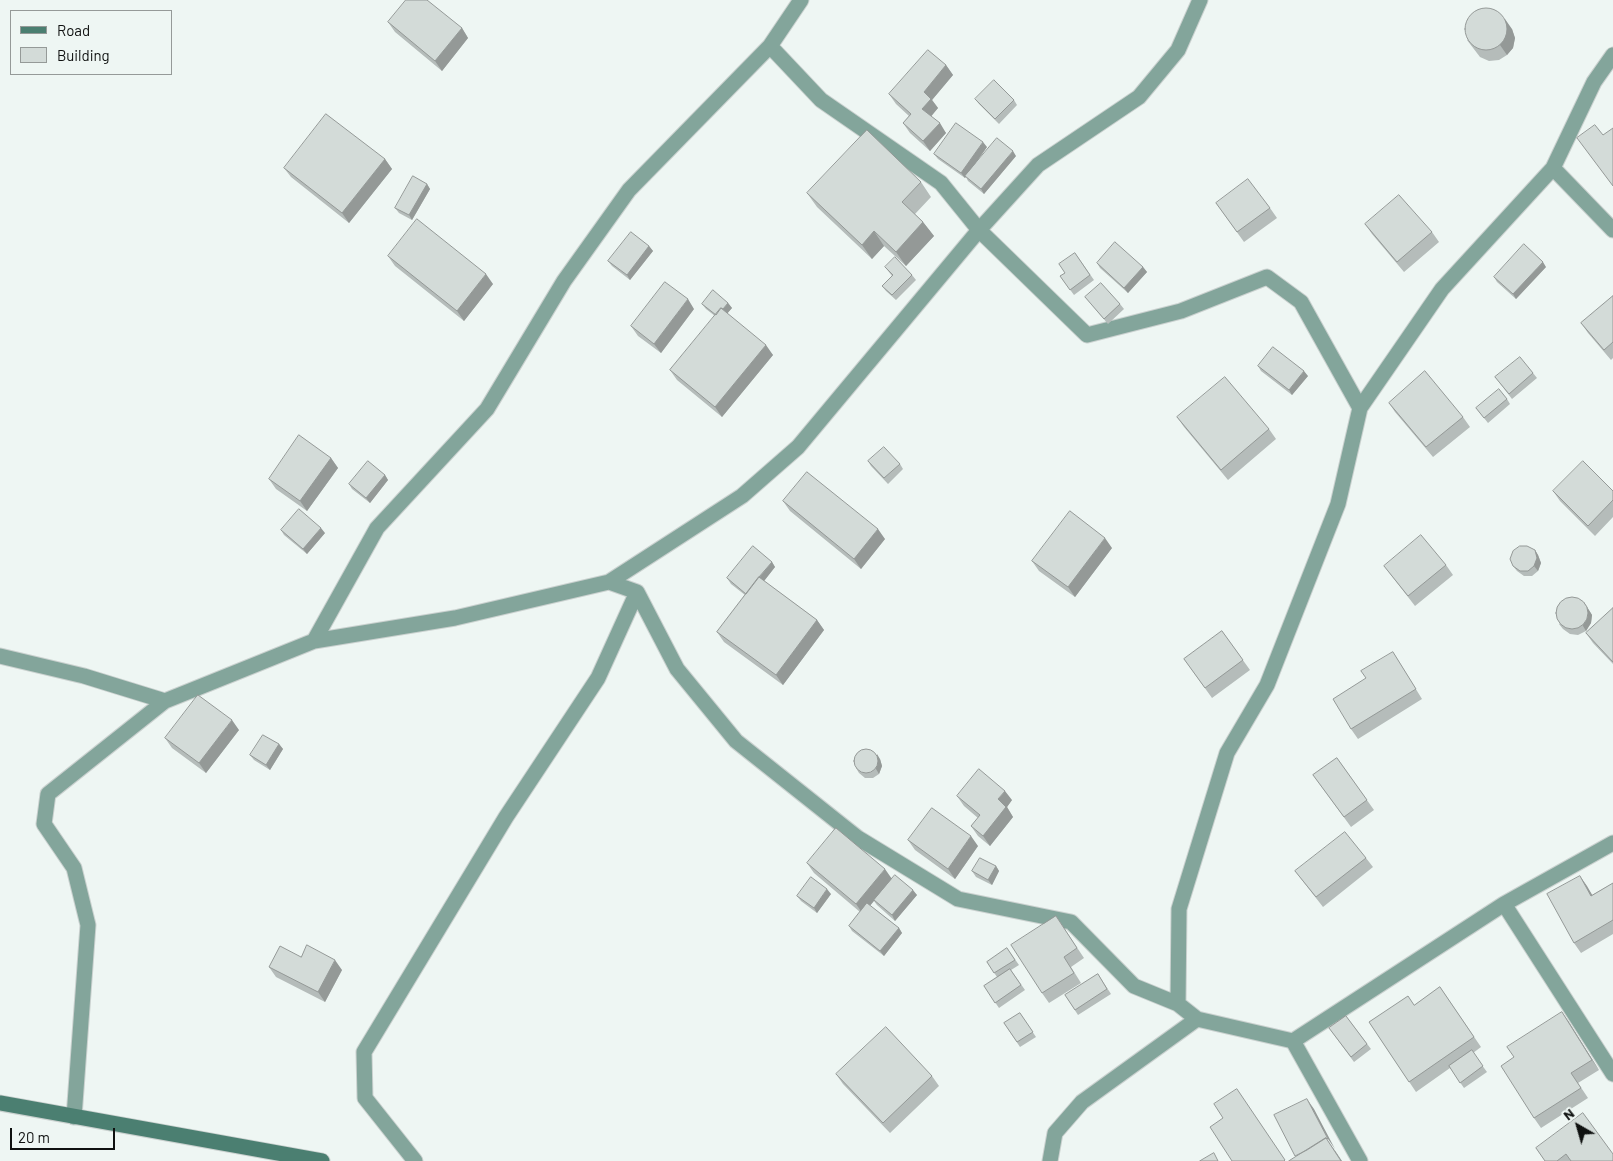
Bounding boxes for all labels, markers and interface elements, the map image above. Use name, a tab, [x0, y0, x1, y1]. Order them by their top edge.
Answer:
legend	[10, 10, 172, 75]
text: Road	[57, 21, 90, 39]
text: Building	[57, 46, 110, 64]
north arrow	[1553, 1101, 1603, 1151]
text: N	[1560, 1104, 1577, 1123]
scale bar	[12, 1118, 118, 1150]
text: 20 m	[18, 1128, 50, 1146]

